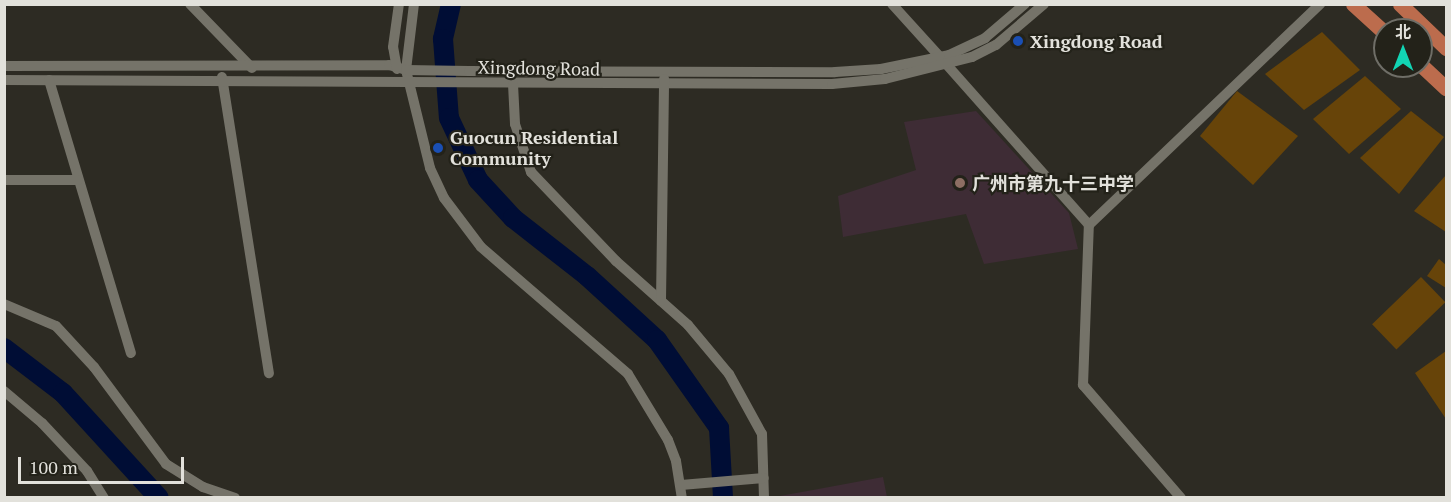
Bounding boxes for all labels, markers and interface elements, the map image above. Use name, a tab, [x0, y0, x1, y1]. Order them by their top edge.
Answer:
north arrow	[1373, 18, 1433, 78]
text: 北	[1395, 21, 1411, 43]
place label: Xingdong Road	[1030, 30, 1163, 52]
marker: Xingdong Road	[1011, 34, 1025, 48]
street label: Xingdong Road	[478, 56, 600, 80]
place label: Guocun Residential Community	[450, 127, 618, 170]
marker: Guocun Residential Community	[431, 141, 445, 155]
place label: 广州市第九十三中学	[972, 172, 1134, 194]
marker: 广州市第九十三中学	[953, 176, 967, 190]
scale bar	[21, 445, 188, 483]
text: 100 m	[29, 455, 78, 479]

